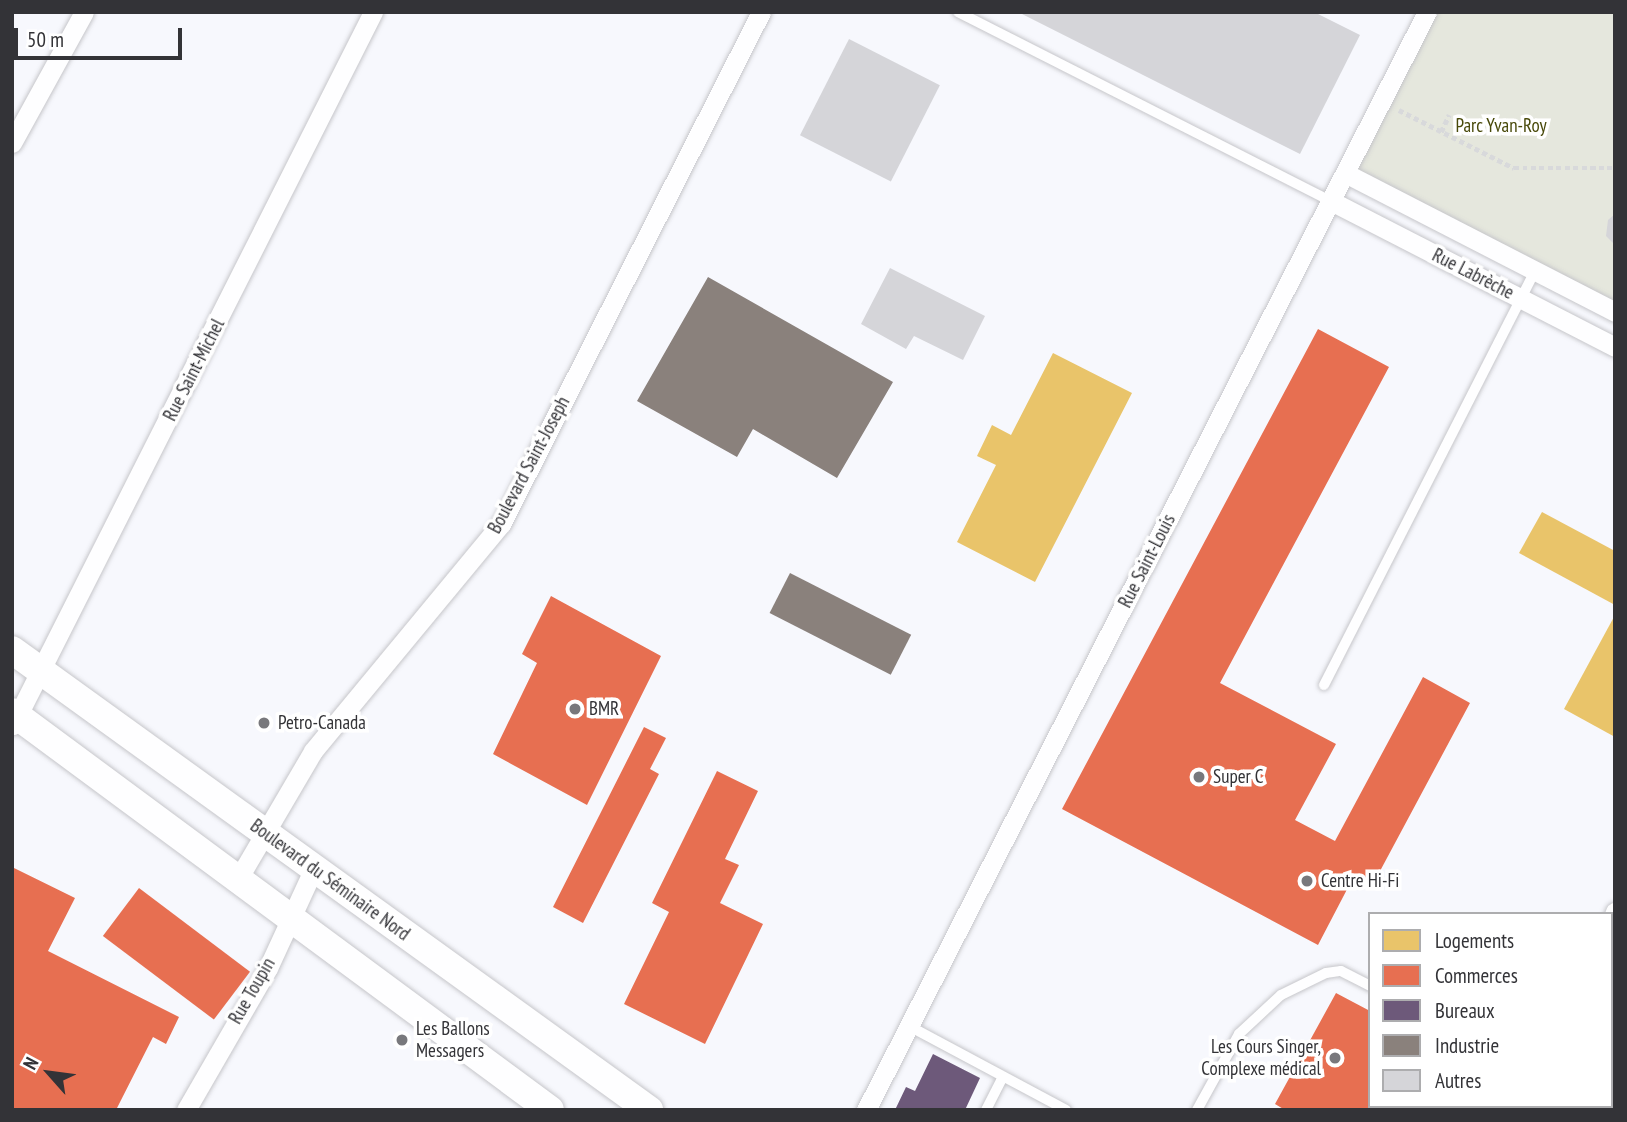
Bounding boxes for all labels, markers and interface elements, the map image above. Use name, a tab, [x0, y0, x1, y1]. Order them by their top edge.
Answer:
scale bar	[18, 14, 186, 58]
text: 50 m	[27, 26, 64, 53]
park label: Parc Yvan-Roy	[1455, 115, 1547, 137]
street label: Rue Labrèche	[1428, 244, 1518, 304]
street label: Rue Saint-Michel	[159, 315, 229, 425]
street label: Boulevard Saint-Joseph	[483, 393, 575, 537]
street label: Rue Saint-Louis	[1114, 510, 1180, 612]
place label: BMR	[589, 698, 619, 720]
marker: BMR	[567, 701, 583, 717]
place label: Petro-Canada	[278, 712, 366, 734]
marker: Petro-Canada	[256, 715, 272, 731]
place label: Super C	[1213, 766, 1263, 788]
marker: Super C	[1191, 769, 1207, 785]
street label: Boulevard du Séminaire Nord	[246, 814, 414, 946]
place label: Centre Hi-Fi	[1321, 870, 1399, 892]
marker: Centre Hi-Fi	[1299, 873, 1315, 889]
legend	[1368, 912, 1613, 1108]
text: Logements	[1435, 927, 1514, 954]
street label: Rue Toupin	[224, 954, 280, 1028]
text: Commerces	[1435, 962, 1518, 989]
text: Bureaux	[1435, 997, 1495, 1024]
place label: Les Ballons Messagers	[416, 1018, 490, 1062]
marker: Les Ballons Messagers	[394, 1032, 410, 1048]
text: Industrie	[1435, 1032, 1499, 1059]
place label: Les Cours Singer, Complexe médical	[1201, 1036, 1321, 1080]
north arrow	[14, 1038, 84, 1108]
marker: Les Cours Singer, Complexe médical	[1327, 1050, 1343, 1066]
text: N	[17, 1053, 43, 1073]
text: Autres	[1435, 1067, 1481, 1094]

